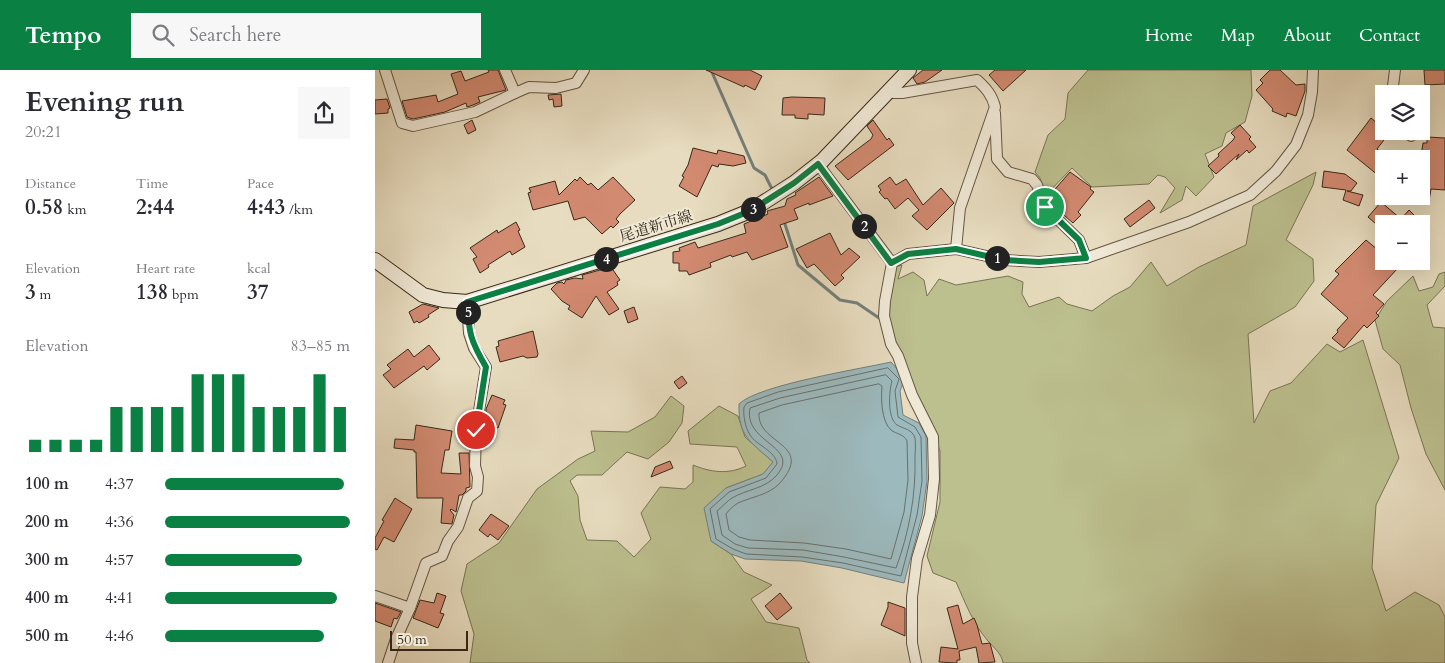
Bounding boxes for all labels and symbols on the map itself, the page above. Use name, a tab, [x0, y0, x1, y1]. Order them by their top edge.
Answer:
pin	[1024, 186, 1066, 228]
pin: 3	[741, 196, 765, 222]
street label: 尾道新市線	[617, 205, 695, 247]
pin: 2	[851, 214, 877, 238]
pin: 4	[593, 246, 619, 272]
pin: 1	[985, 246, 1009, 270]
pin: 5	[455, 300, 481, 324]
pin	[455, 409, 497, 451]
scale bar	[390, 628, 467, 651]

